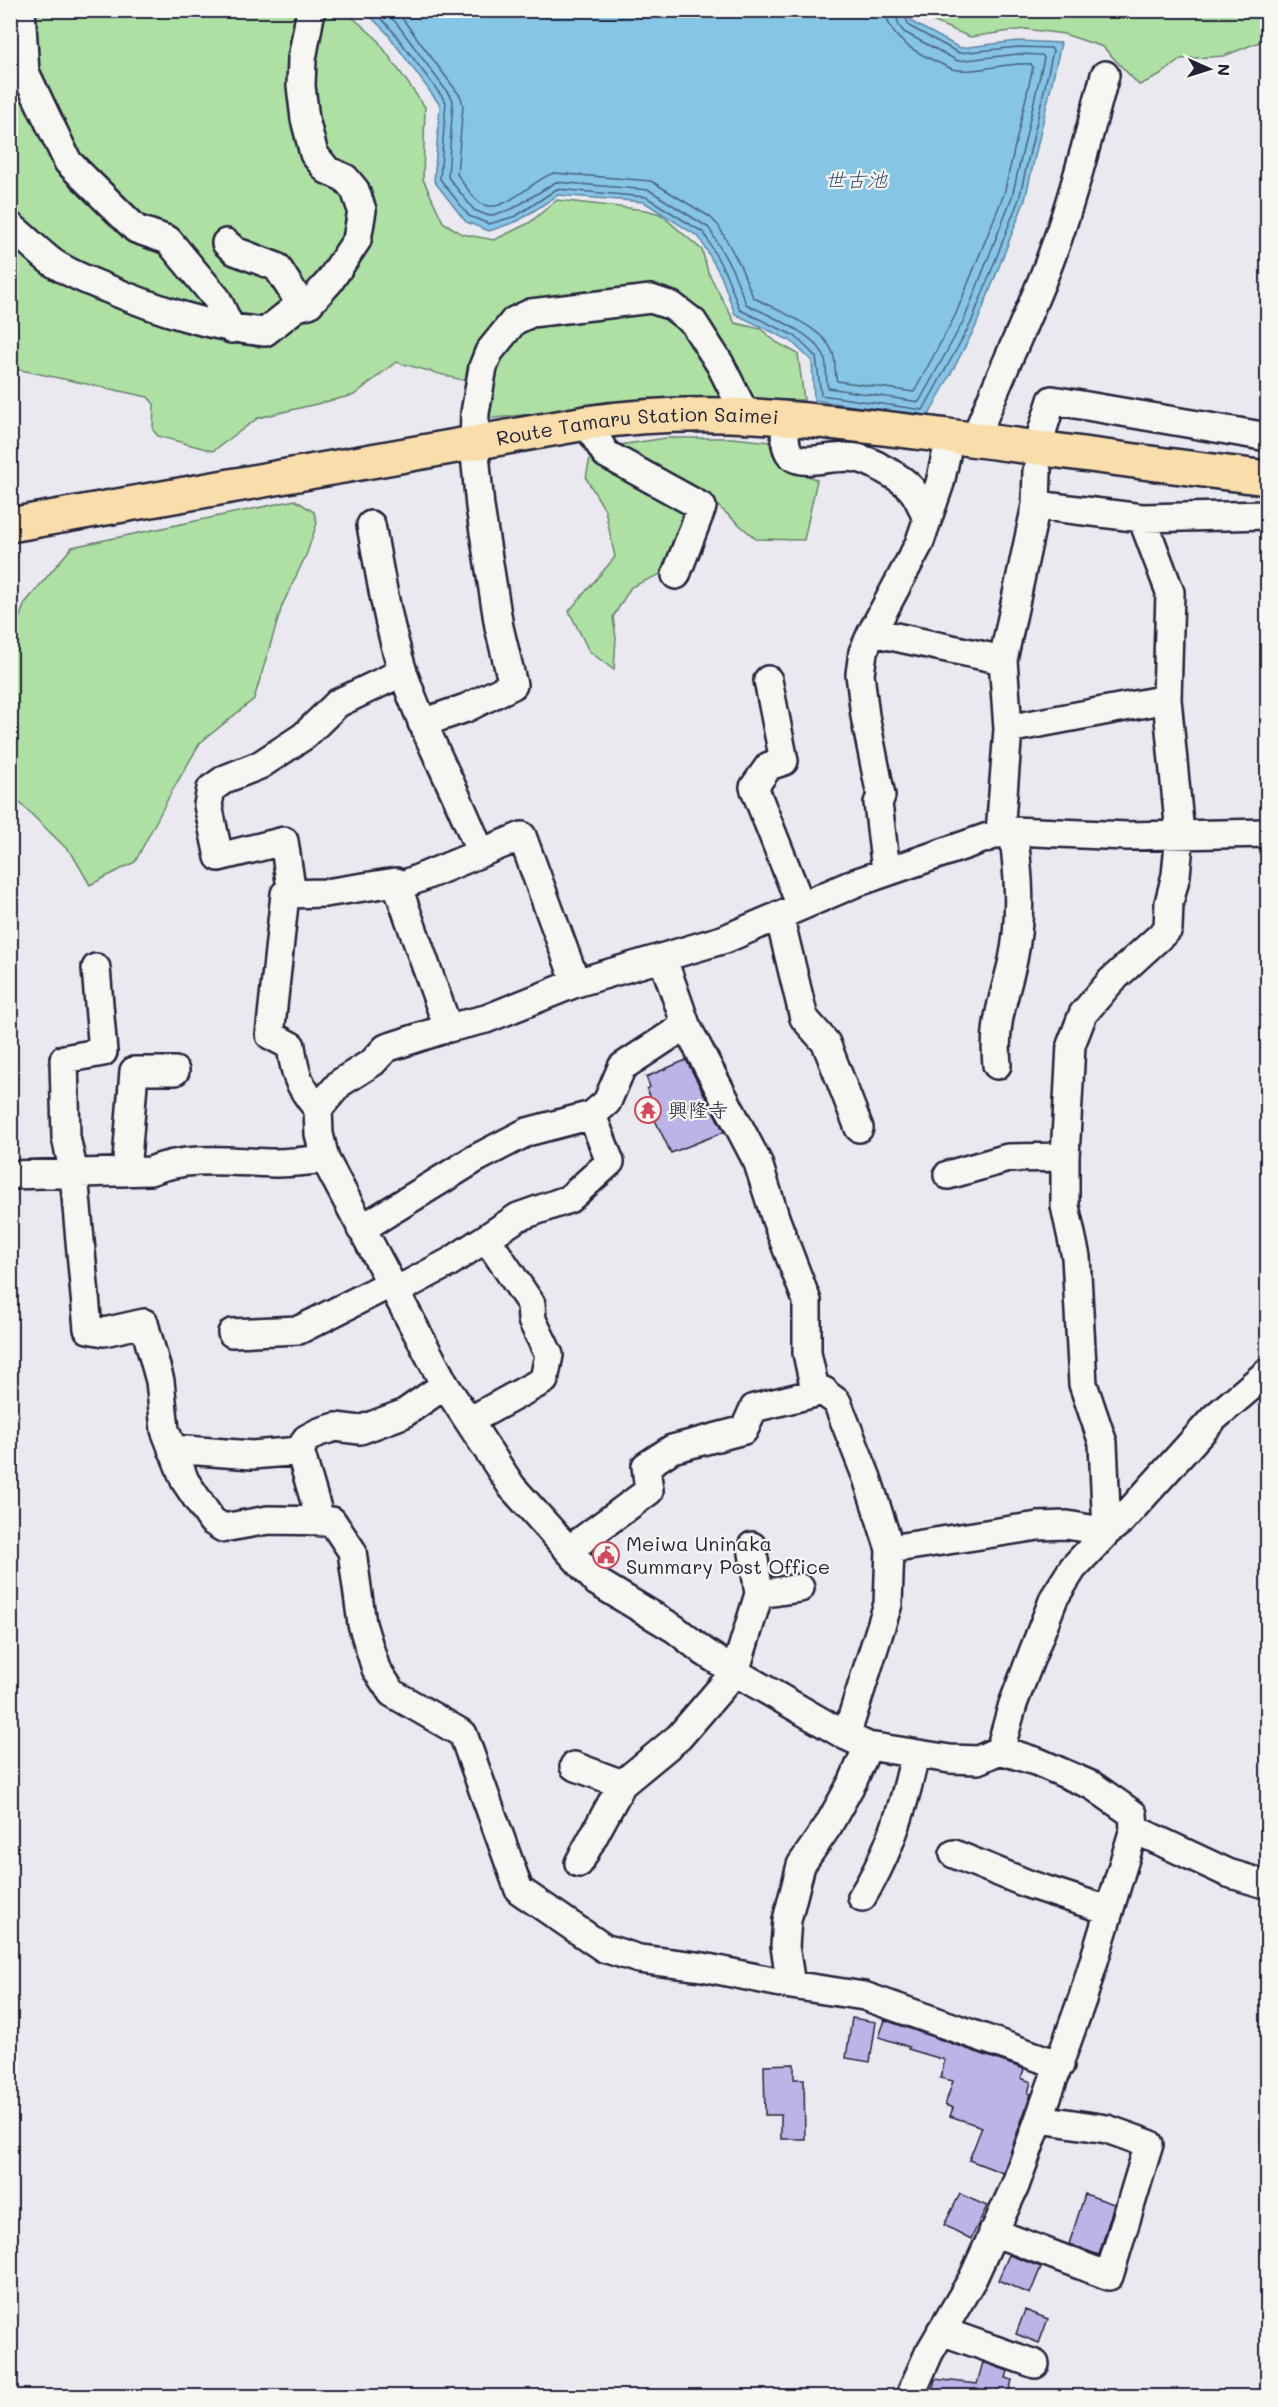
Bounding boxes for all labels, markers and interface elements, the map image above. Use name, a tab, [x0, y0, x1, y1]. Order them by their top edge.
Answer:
north arrow	[1179, 39, 1239, 99]
text: N	[1214, 63, 1235, 76]
water label: 世古池	[825, 165, 888, 192]
street label: Route Tamaru Station Saimei	[494, 401, 779, 451]
temple icon: 興隆寺	[633, 1095, 663, 1125]
place label: 興隆寺	[668, 1096, 728, 1122]
place label: Meiwa Uninaka Summary Post Office	[626, 1530, 830, 1579]
public building icon: Meiwa Uninaka Summary Post Office	[591, 1540, 621, 1570]

